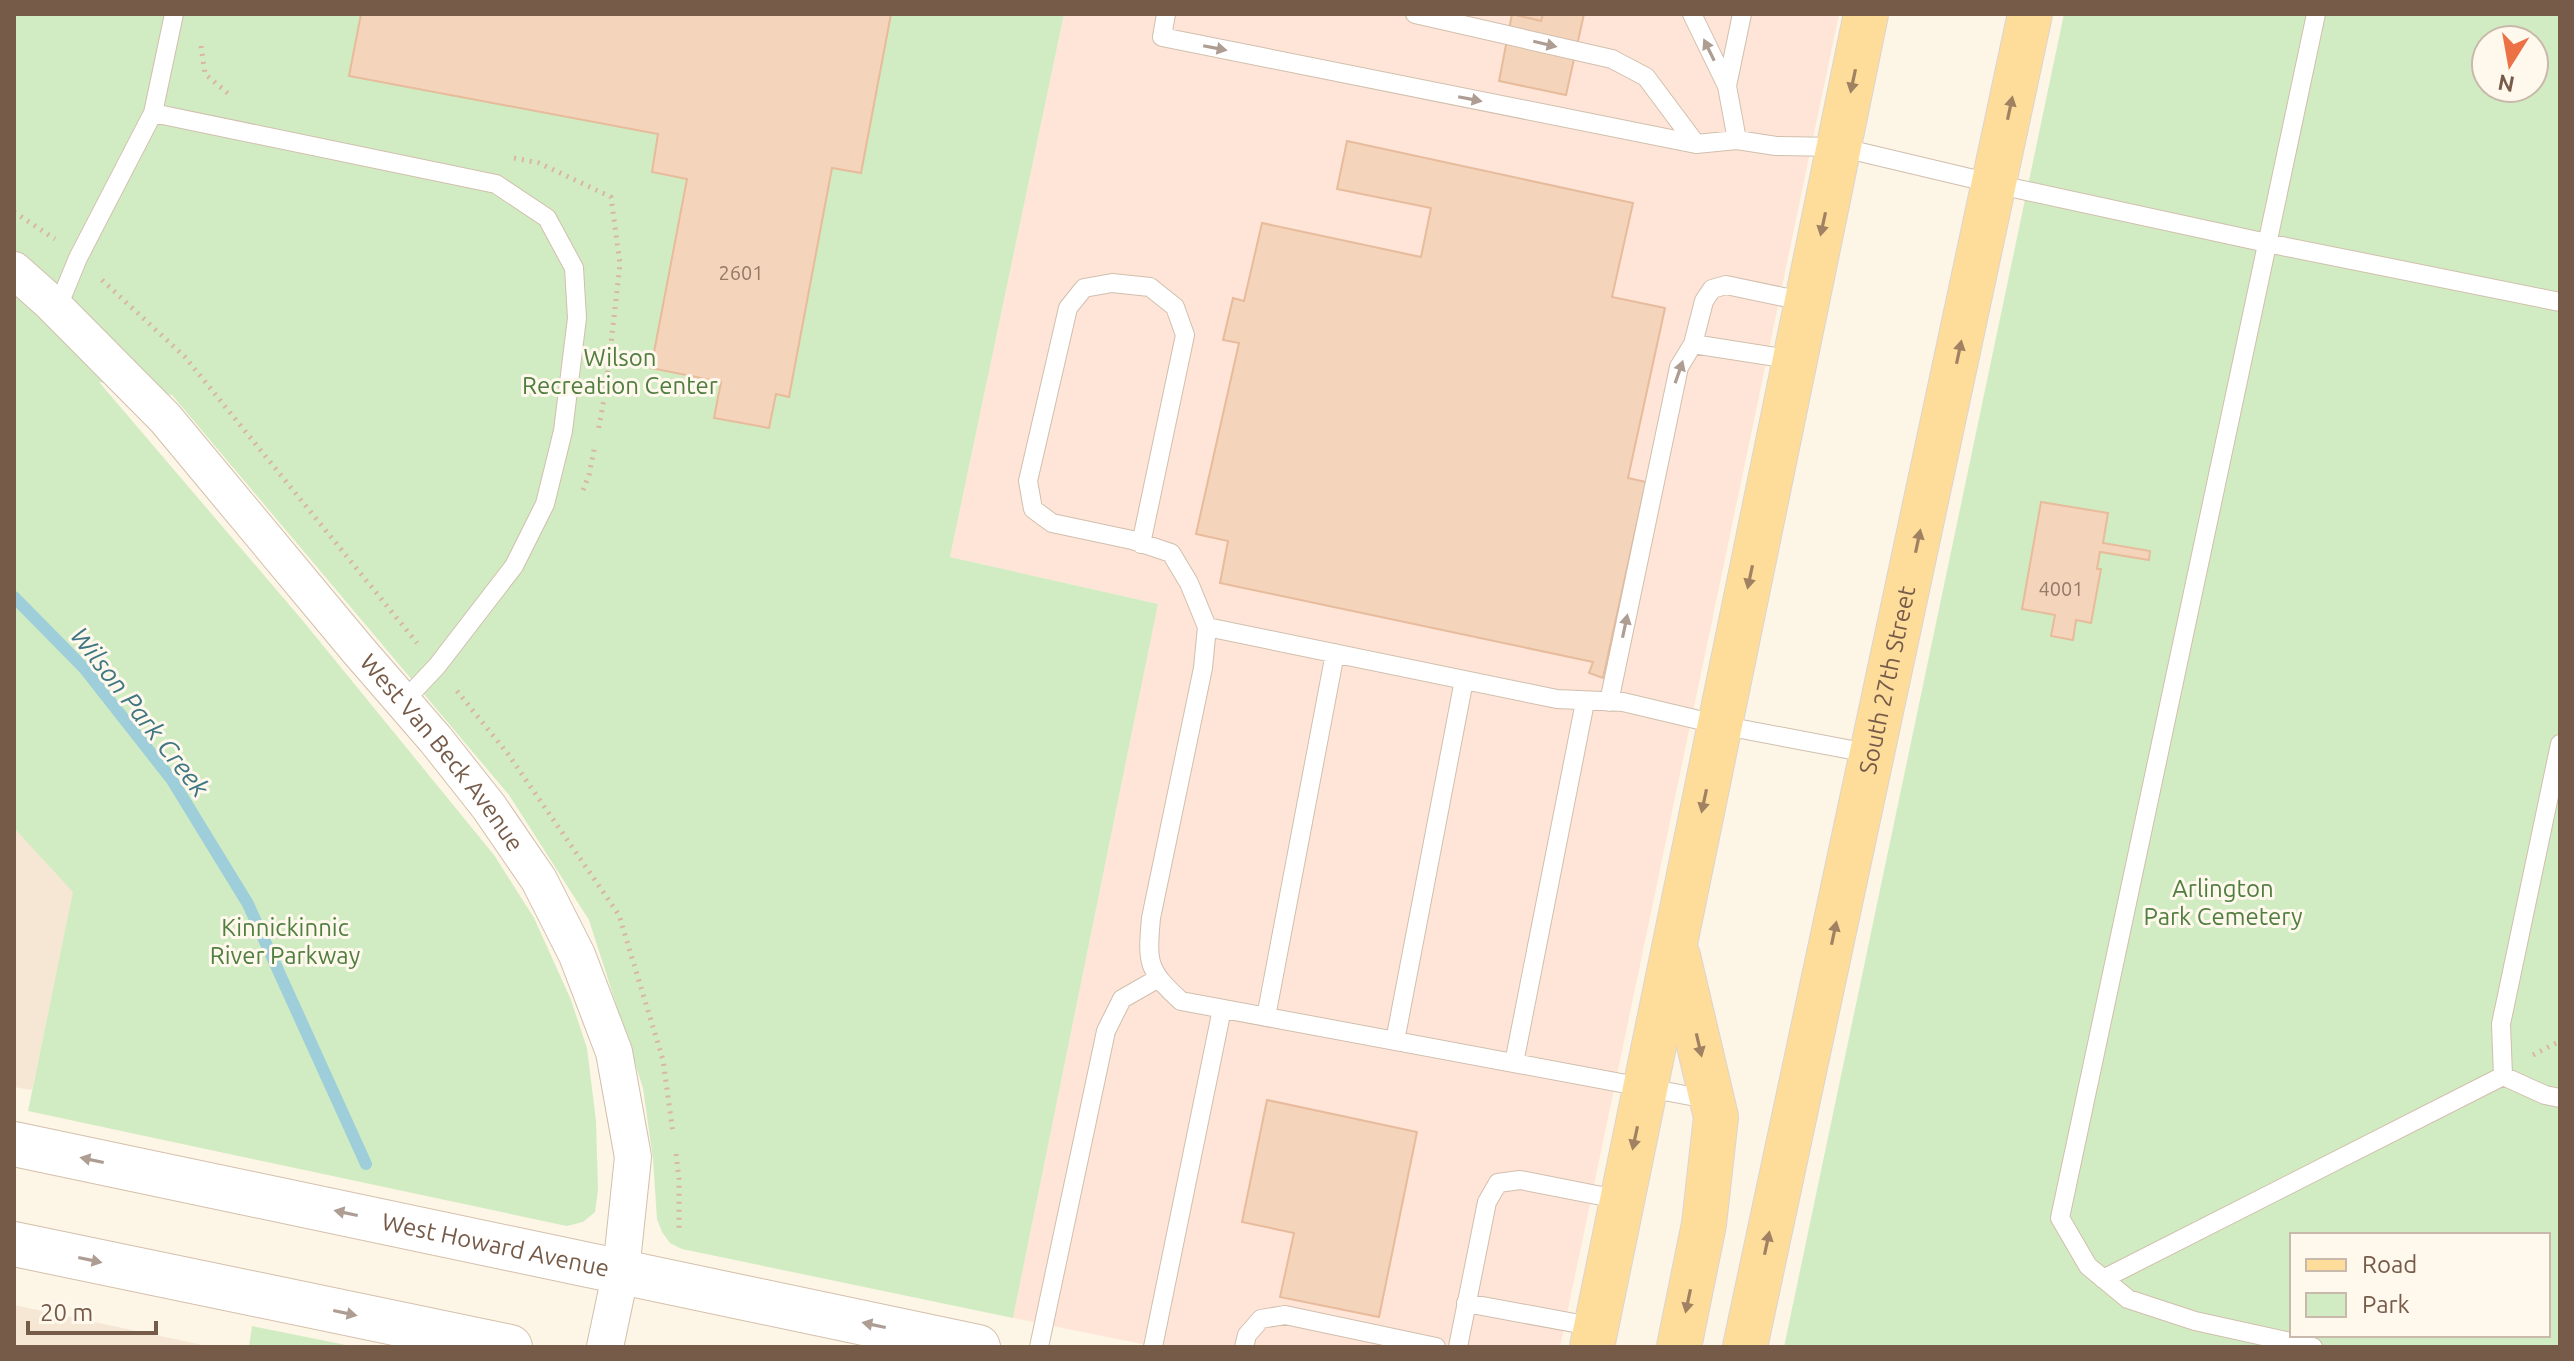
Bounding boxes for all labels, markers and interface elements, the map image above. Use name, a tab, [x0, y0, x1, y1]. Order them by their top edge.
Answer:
north arrow	[2470, 24, 2550, 104]
one-way arrow	[1533, 38, 1558, 51]
one-way arrow	[1703, 38, 1716, 61]
one-way arrow	[1203, 42, 1228, 54]
one-way arrow	[1846, 68, 1858, 93]
text: N	[2496, 70, 2517, 98]
one-way arrow	[1458, 93, 1483, 105]
one-way arrow	[2005, 95, 2017, 120]
one-way arrow	[1816, 212, 1829, 237]
house number: 2601	[718, 261, 764, 284]
one-way arrow	[1953, 339, 1966, 364]
park label: Wilson Recreation Center	[522, 344, 718, 399]
one-way arrow	[1674, 360, 1686, 384]
one-way arrow	[1913, 528, 1925, 553]
one-way arrow	[1743, 565, 1756, 590]
house number: 4001	[2038, 577, 2084, 600]
street label: South 27th Street	[1854, 583, 1920, 777]
one-way arrow	[1619, 613, 1632, 638]
water label: Wilson Park Creek	[65, 621, 216, 803]
street label: West Van Beck Avenue	[355, 649, 529, 856]
one-way arrow	[1697, 789, 1710, 814]
park label: Arlington Park Cemetery	[2144, 875, 2303, 930]
park label: Kinnickinnic River Parkway	[210, 914, 361, 969]
one-way arrow	[1828, 921, 1841, 946]
one-way arrow	[1693, 1033, 1706, 1058]
one-way arrow	[1628, 1126, 1641, 1151]
one-way arrow	[79, 1153, 104, 1166]
one-way arrow	[333, 1206, 358, 1219]
street label: West Howard Avenue	[379, 1208, 612, 1282]
one-way arrow	[1761, 1231, 1774, 1256]
legend	[2290, 1233, 2550, 1337]
text: Road	[2362, 1251, 2417, 1278]
one-way arrow	[78, 1254, 103, 1267]
scale bar	[28, 1285, 156, 1335]
one-way arrow	[1682, 1289, 1694, 1314]
text: Park	[2362, 1291, 2410, 1318]
text: 20 m	[40, 1299, 93, 1326]
one-way arrow	[333, 1307, 358, 1320]
one-way arrow	[862, 1318, 887, 1331]

